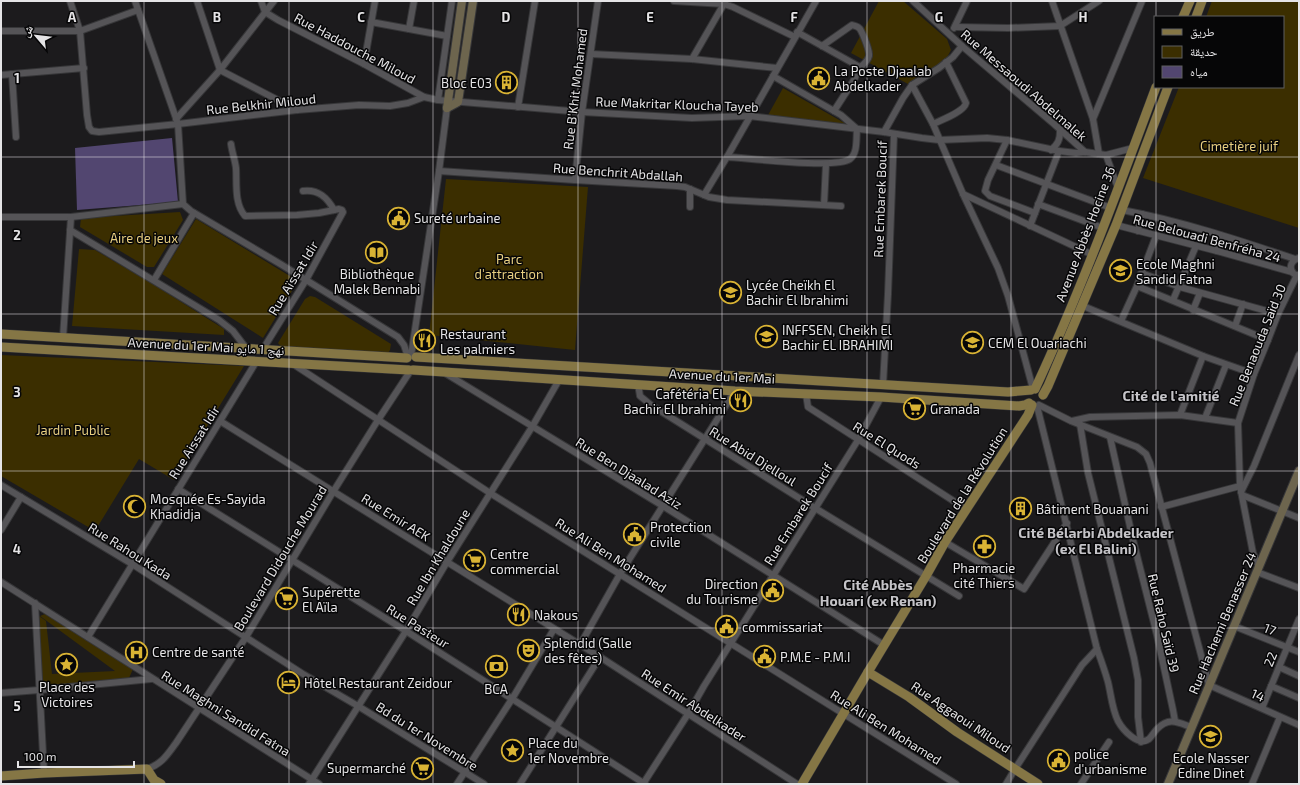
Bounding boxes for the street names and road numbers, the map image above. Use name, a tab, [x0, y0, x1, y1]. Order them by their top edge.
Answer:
street label: Rue Haddouche Miloud	[291, 9, 419, 87]
street label: Rue Messaoudi Abdelmalek	[958, 26, 1091, 144]
street label: Rue B'Khit Mohamed	[560, 28, 590, 150]
street label: Rue Belkhir Miloud	[205, 90, 317, 118]
street label: Rue Makritar Kloucha Tayeb	[595, 93, 759, 115]
street label: Rue Embarek Boucif	[870, 139, 890, 258]
street label: Rue Benchrit Abdallah	[552, 159, 684, 185]
street label: Avenue Abbès Hocine 36	[1052, 164, 1118, 304]
street label: Rue Belouadi Benfréha 24	[1131, 211, 1283, 265]
street label: Rue Aïssat Idir	[265, 238, 321, 318]
street label: Rue Benaouda Saïd 30	[1225, 282, 1289, 408]
street label: Avenue du 1er Mai نهج 1 مايو	[127, 334, 285, 360]
street label: Avenue du 1er Mai	[669, 365, 775, 387]
street label: Rue Aissat Idir	[165, 402, 223, 482]
street label: Rue El Quods	[850, 418, 924, 472]
street label: Rue Abid Djelloul	[707, 423, 799, 489]
street label: Boulevard de la Révolution	[913, 424, 1011, 566]
street label: Rue Ben Djaalad Aziz	[573, 434, 685, 512]
street label: Rue Embarek Boucif	[760, 459, 836, 568]
street label: Boulevard Didouche Mourad	[230, 482, 330, 634]
street label: Rue Emir AEK	[359, 490, 433, 545]
street label: Rue Ibn Khaldoune	[403, 506, 473, 608]
street label: Rue Ali Ben Mohamed	[553, 514, 669, 596]
street label: Rue Rahou Kada	[85, 519, 175, 583]
street label: Rue Hachemi Benasser 24	[1185, 550, 1259, 696]
street label: Rue Raho Saïd 39	[1145, 572, 1183, 674]
street label: Rue Pasteur	[384, 600, 452, 652]
street label: 17	[1262, 619, 1279, 639]
street label: 22	[1260, 649, 1280, 669]
street label: Rue Emir Abdelkader	[639, 665, 749, 745]
street label: Rue Maghni Sandid Fatna	[159, 667, 293, 759]
street label: Rue Aggaoui Miloud	[908, 678, 1014, 756]
street label: 14	[1249, 685, 1267, 705]
street label: Rue Ali Ben Mohamed	[828, 686, 944, 768]
street label: Bd du 1er Novembre	[373, 698, 481, 774]

